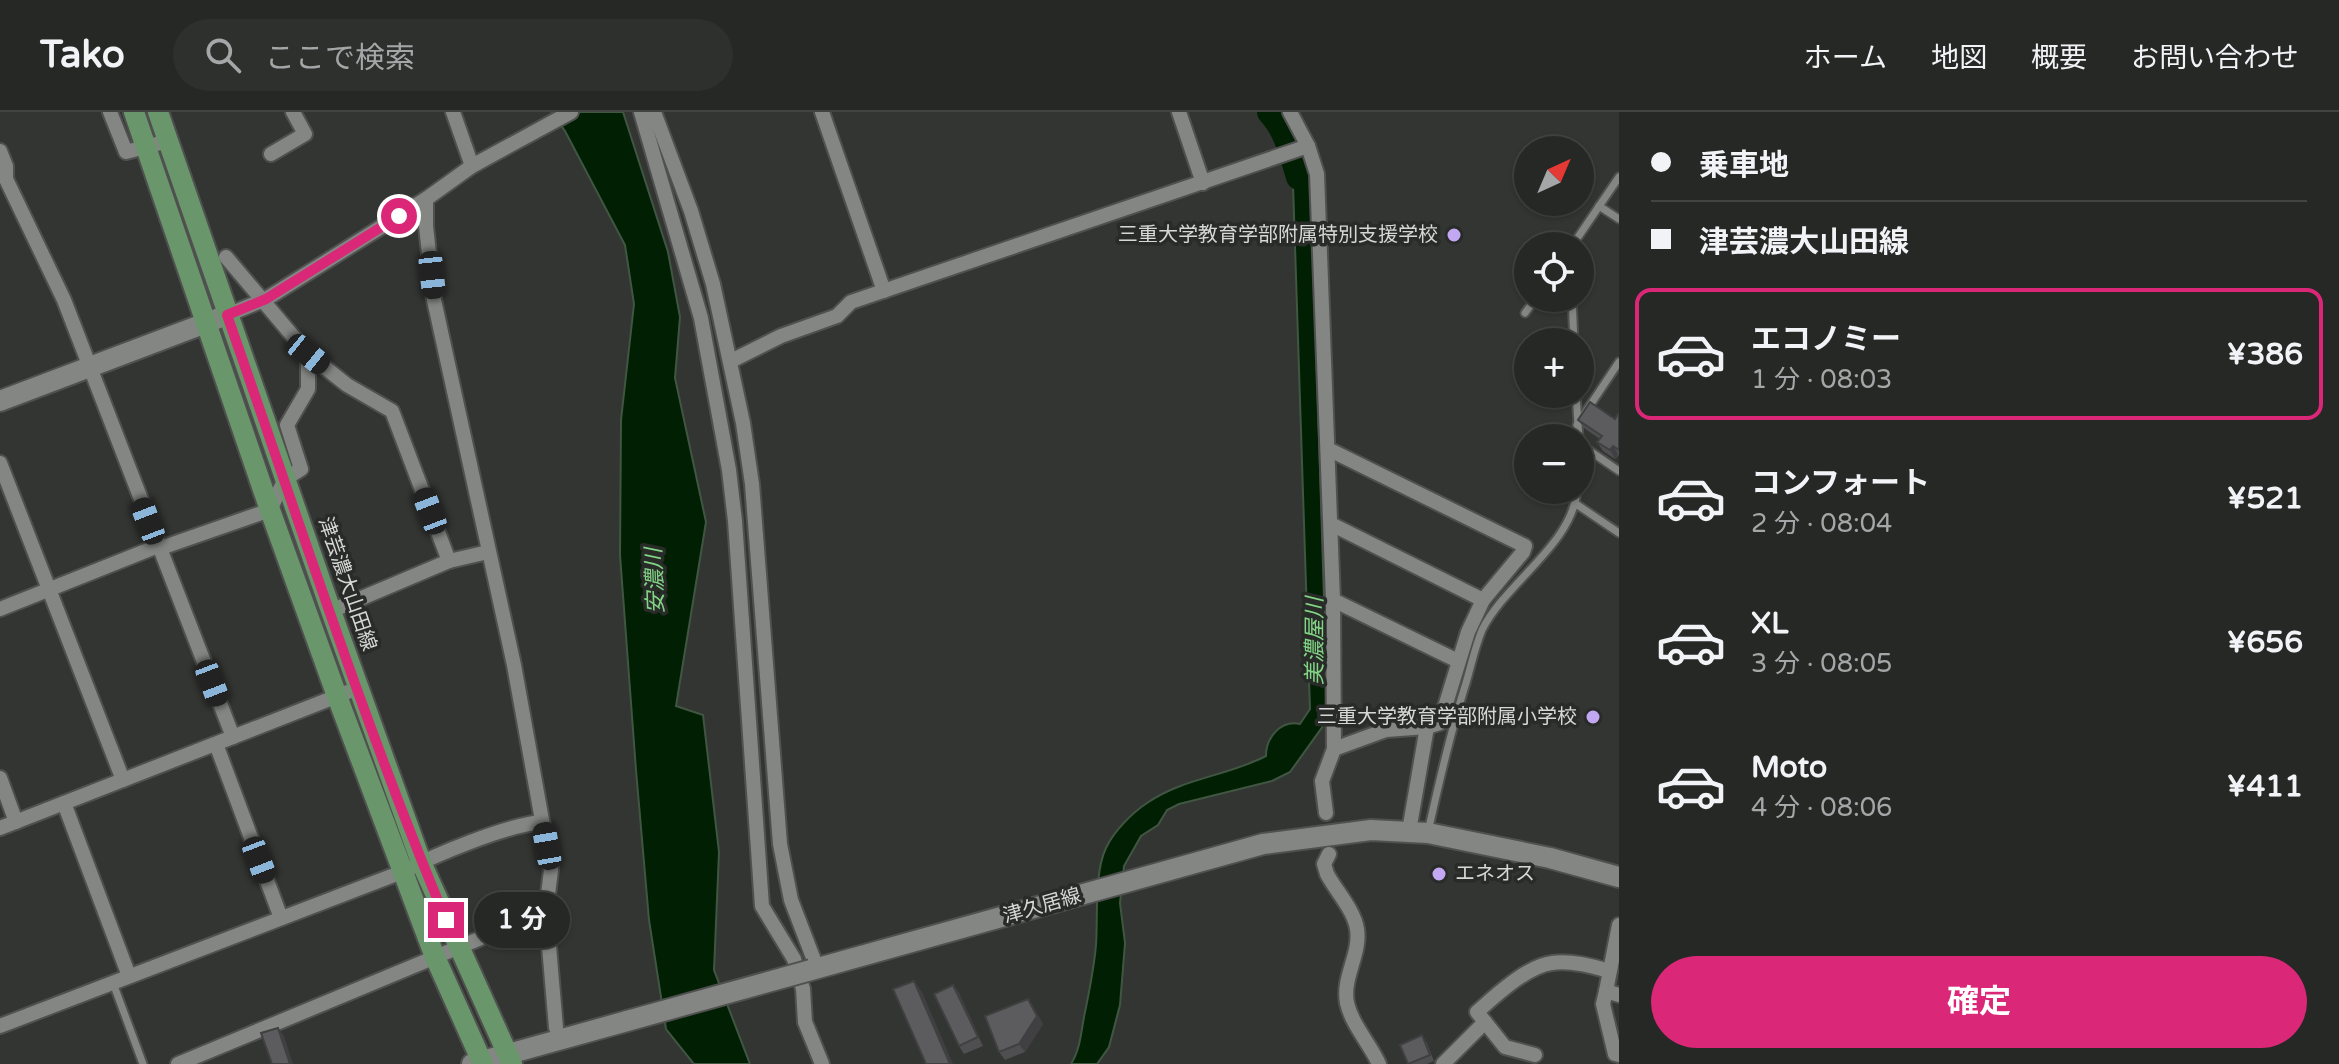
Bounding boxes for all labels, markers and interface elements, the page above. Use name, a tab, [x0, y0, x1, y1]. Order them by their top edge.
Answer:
search box	[173, 19, 733, 91]
text: Tako	[40, 32, 125, 78]
icon: search	[201, 33, 245, 77]
text: ここで検索	[265, 40, 415, 77]
text: ホーム	[1804, 41, 1887, 75]
text: 地図	[1931, 41, 1987, 75]
text: 概要	[2031, 41, 2087, 75]
text: お問い合わせ	[2131, 41, 2299, 75]
north arrow	[1514, 136, 1594, 216]
map controls	[1514, 136, 1594, 504]
text: 乗車地	[1699, 147, 1789, 184]
route start	[381, 198, 417, 234]
place label: 三重大学教育学部附属特別支援学校	[1118, 223, 1438, 247]
text: 津芸濃大山田線	[1699, 224, 1909, 261]
marker: 三重大学教育学部附属特別支援学校	[1445, 226, 1463, 244]
button: locate	[1514, 232, 1594, 312]
car	[418, 250, 446, 300]
icon: car	[1655, 318, 1727, 390]
text: エコノミー	[1751, 321, 1901, 358]
button: +	[1514, 328, 1594, 408]
car	[282, 330, 334, 378]
text: ¥386	[2227, 336, 2303, 373]
text: 1 分 · 08:03	[1751, 364, 1892, 395]
button: −	[1514, 424, 1594, 504]
icon: car	[1655, 462, 1727, 534]
text: コンフォート	[1751, 465, 1930, 502]
text: ¥521	[2227, 480, 2303, 517]
car	[410, 484, 450, 538]
car	[128, 494, 168, 548]
text: 2 分 · 08:04	[1751, 508, 1892, 539]
street label: 津芸濃大山田線	[313, 514, 381, 654]
water label: 安濃川	[641, 546, 669, 614]
water label: 美濃屋川	[1302, 595, 1328, 685]
text: XL	[1751, 605, 1788, 642]
icon: car	[1655, 606, 1727, 678]
text: ¥656	[2227, 624, 2303, 661]
text: 3 分 · 08:05	[1751, 648, 1892, 679]
car	[192, 656, 232, 710]
place label: 三重大学教育学部附属小学校	[1317, 705, 1577, 729]
marker: 三重大学教育学部附属小学校	[1584, 708, 1602, 726]
text: Moto	[1751, 749, 1827, 786]
icon: car	[1655, 750, 1727, 822]
text: ¥411	[2227, 768, 2303, 805]
text: 4 分 · 08:06	[1751, 792, 1892, 823]
car	[531, 820, 563, 872]
car	[239, 833, 279, 887]
place label: エネオス	[1455, 862, 1535, 886]
marker: エネオス	[1430, 865, 1448, 883]
street label: 津久居線	[1000, 883, 1084, 929]
callout: 1 分	[474, 892, 570, 948]
route end	[428, 902, 464, 938]
text: 1 分	[497, 904, 547, 935]
button: 確定	[1651, 956, 2307, 1048]

